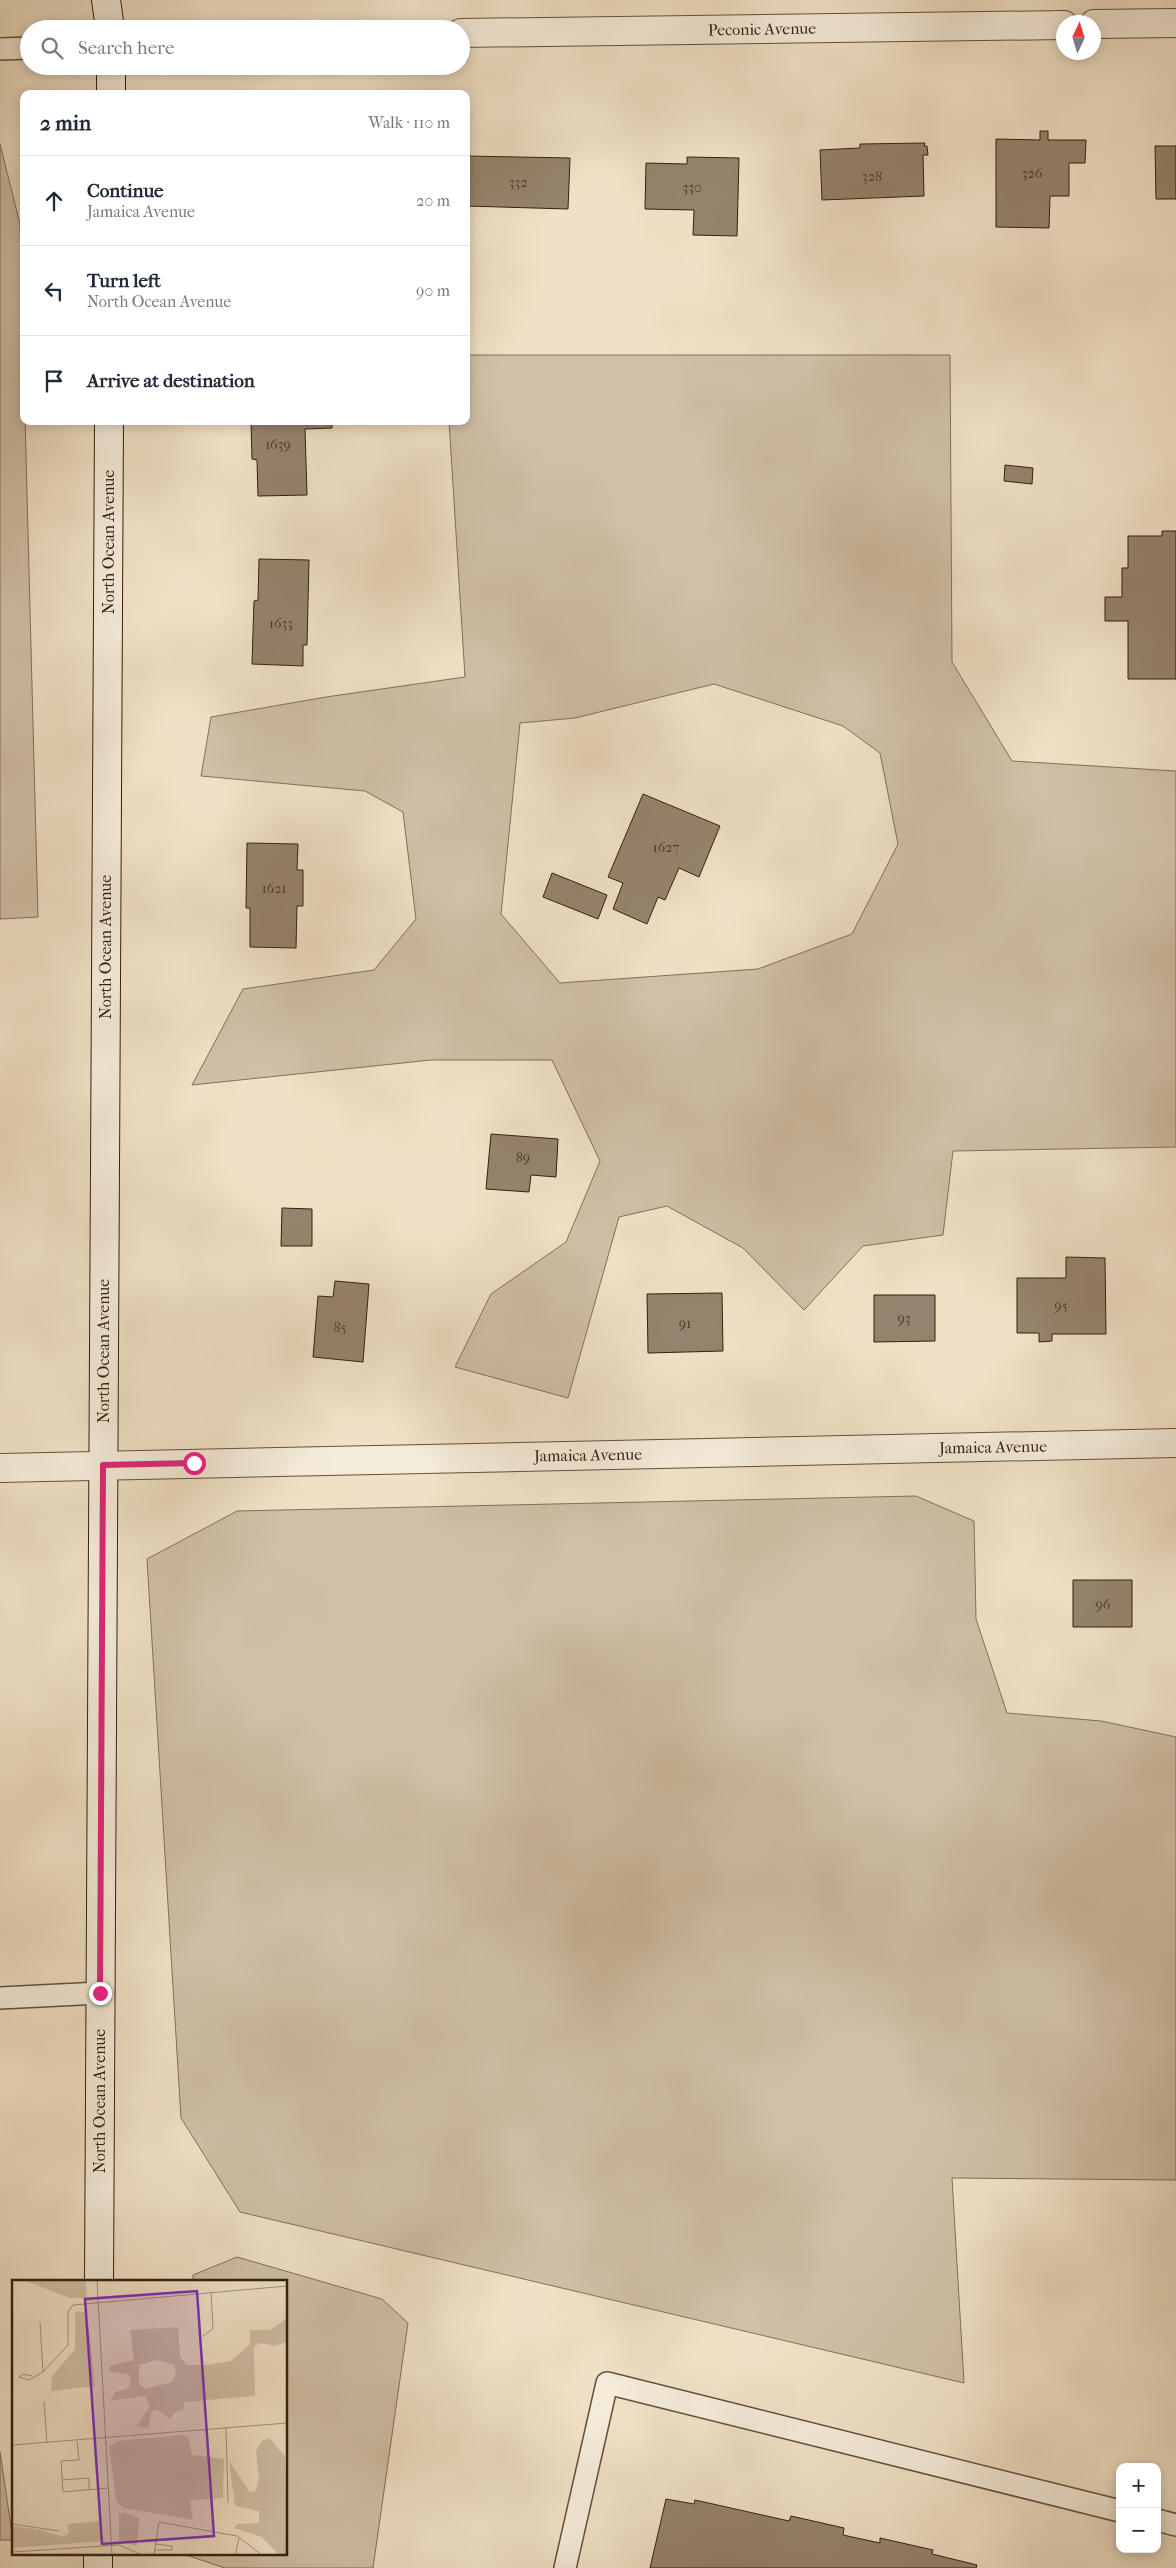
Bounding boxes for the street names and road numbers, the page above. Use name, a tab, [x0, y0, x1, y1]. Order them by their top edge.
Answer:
street label: Peconic Avenue	[708, 19, 816, 39]
street label: North Ocean Avenue	[99, 470, 118, 614]
street label: North Ocean Avenue	[96, 875, 115, 1019]
street label: North Ocean Avenue	[94, 1279, 113, 1423]
street label: Jamaica Avenue	[937, 1437, 1047, 1457]
street label: Jamaica Avenue	[532, 1445, 642, 1465]
street label: North Ocean Avenue	[90, 2029, 109, 2173]

